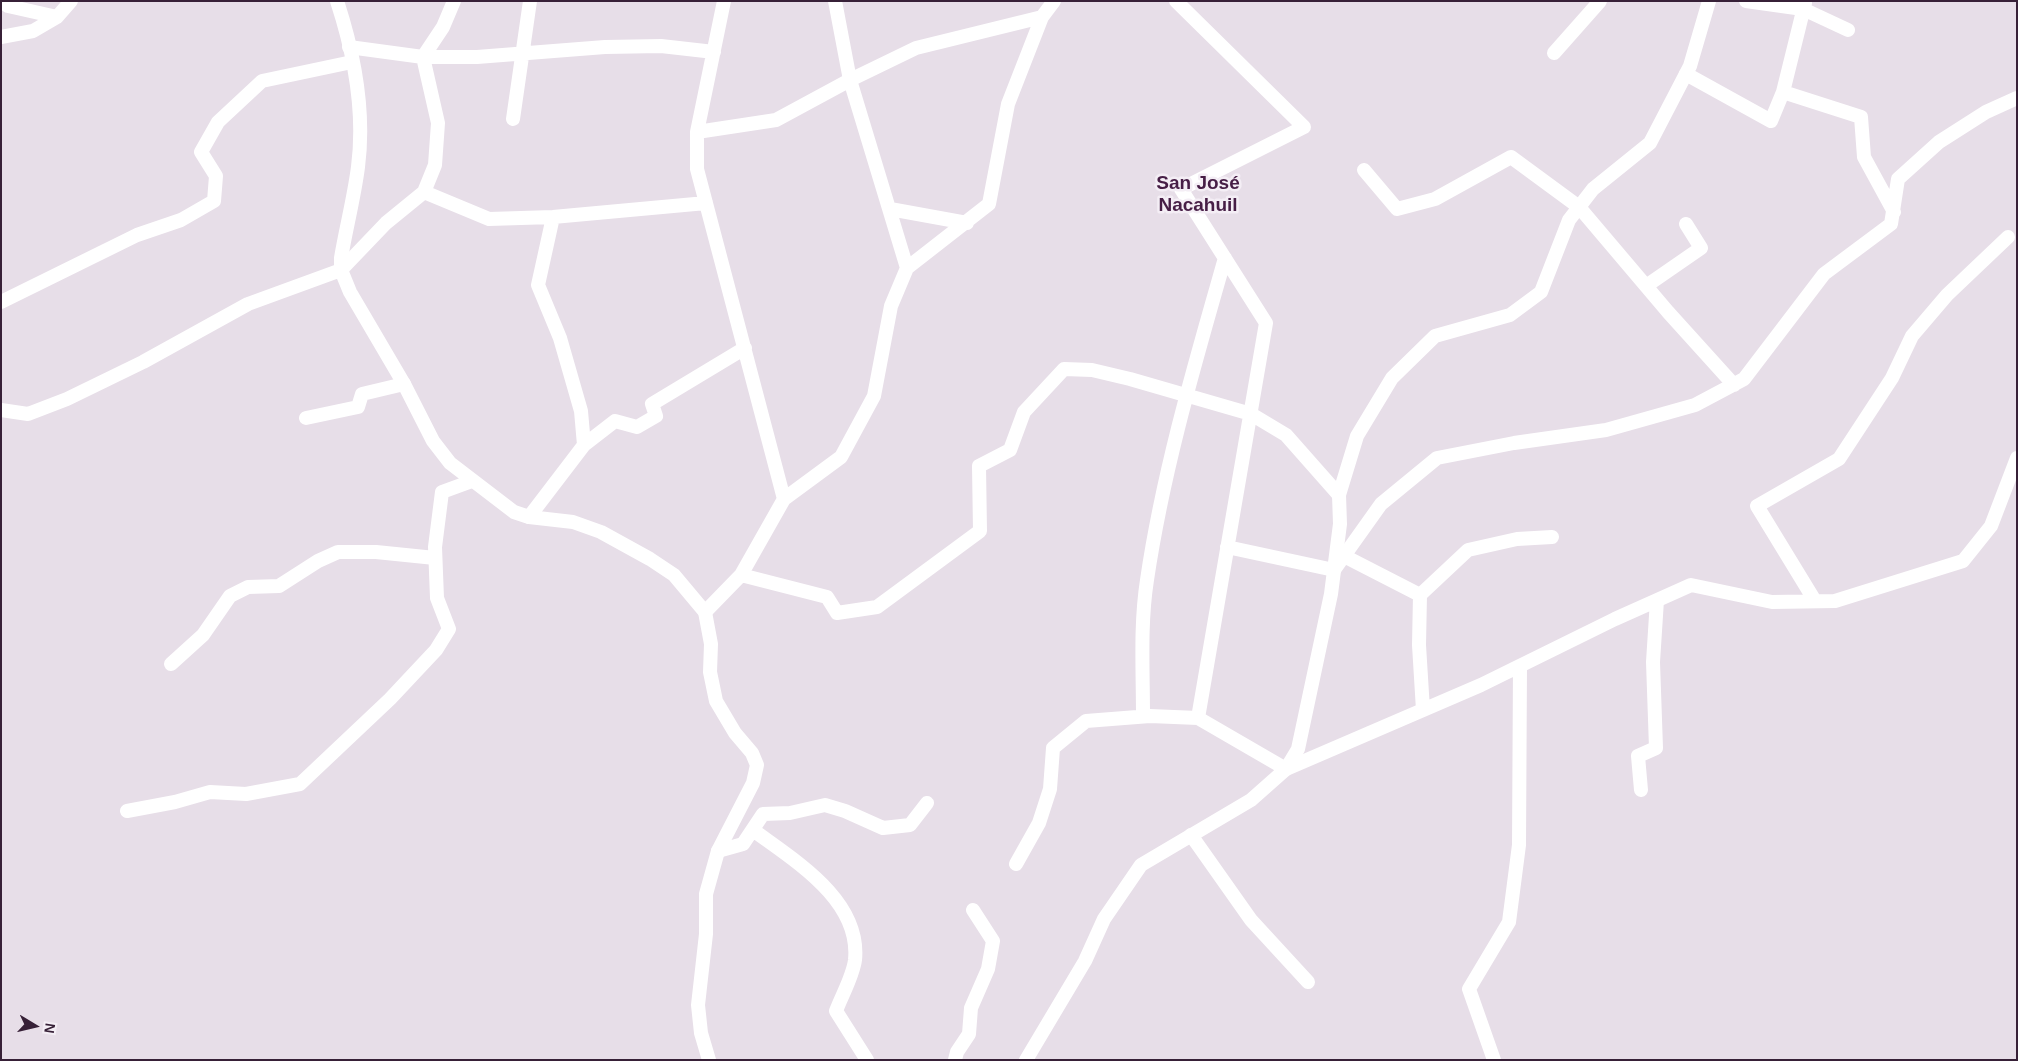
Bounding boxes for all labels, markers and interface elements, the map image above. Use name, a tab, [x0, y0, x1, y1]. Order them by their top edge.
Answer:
district label: San José Nacahuil	[1156, 173, 1240, 217]
north arrow	[10, 1001, 60, 1051]
text: N	[41, 1022, 59, 1035]

